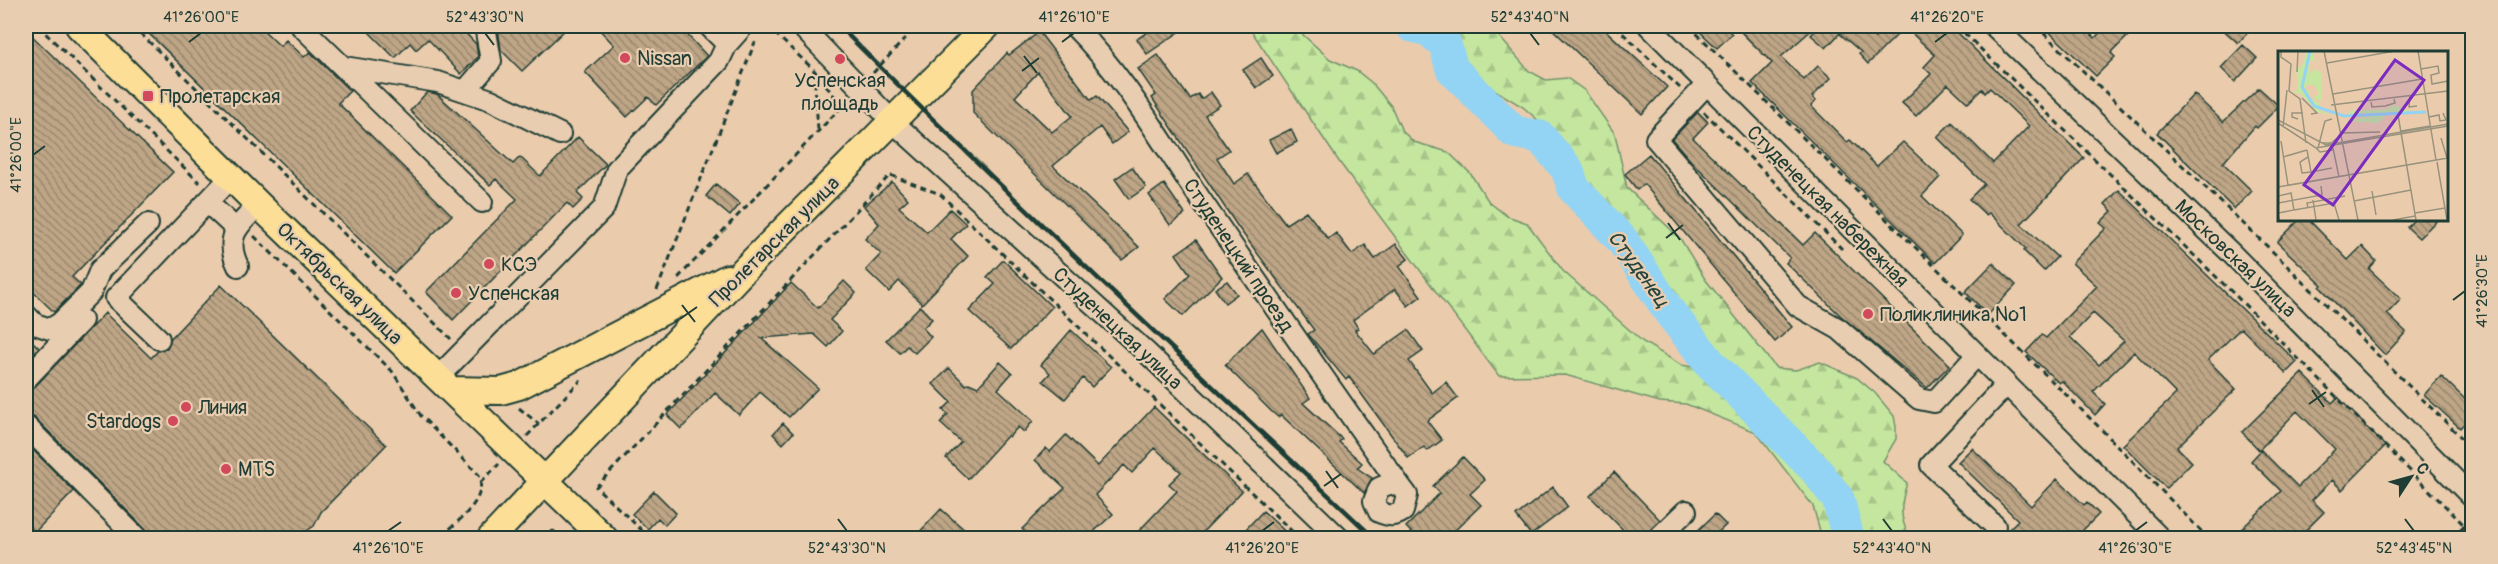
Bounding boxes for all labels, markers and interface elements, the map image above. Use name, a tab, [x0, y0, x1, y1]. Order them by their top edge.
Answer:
text: 41°26'00"E	[163, 8, 239, 27]
text: 52°43'30"N	[446, 8, 524, 27]
text: 41°26'10"E	[1038, 8, 1110, 27]
text: 52°43'40"N	[1491, 8, 1569, 27]
text: 41°26'20"E	[1910, 8, 1984, 27]
place label: Nissan	[637, 46, 692, 71]
marker: Nissan	[618, 51, 632, 65]
inset map	[2278, 51, 2447, 220]
marker: Успенская площадь	[833, 52, 847, 66]
place label: Успенская площадь	[794, 68, 886, 116]
place label: Пролетарская	[160, 84, 281, 109]
marker: Пролетарская	[141, 89, 155, 103]
text: 41°26'00"E	[7, 117, 26, 193]
street label: Студенецкая набережная	[1741, 120, 1914, 293]
street label: Пролетарская улица	[704, 171, 845, 312]
street label: Студенецкий проезд	[1178, 174, 1299, 337]
street label: Московская улица	[2170, 194, 2302, 323]
street label: Октябрьская улица	[271, 217, 408, 350]
water label: Студенец	[1601, 225, 1676, 313]
place label: КСЭ	[501, 252, 537, 277]
text: 41°26'30"E	[2473, 254, 2492, 328]
marker: КСЭ	[482, 257, 496, 271]
street label: Студенецкая улица	[1048, 262, 1188, 395]
place label: Успенская	[468, 281, 559, 306]
marker: Успенская	[449, 286, 463, 300]
place label: Поликлиника №1	[1880, 302, 2027, 327]
marker: Поликлиника №1	[1861, 307, 1875, 321]
place label: Линия	[197, 395, 247, 420]
marker: Линия	[179, 400, 193, 414]
place label: Stardogs	[86, 409, 161, 434]
marker: Stardogs	[166, 414, 180, 428]
north arrow	[2381, 447, 2441, 507]
place label: MTS	[238, 457, 275, 482]
text: С	[2411, 459, 2433, 479]
marker: MTS	[219, 462, 233, 476]
text: 41°26'10"E	[352, 539, 424, 558]
text: 52°43'30"N	[808, 539, 886, 558]
text: 41°26'20"E	[1225, 539, 1299, 558]
text: 52°43'40"N	[1853, 539, 1931, 558]
text: 41°26'30"E	[2098, 539, 2172, 558]
text: 52°43'45"N	[2376, 539, 2452, 558]

